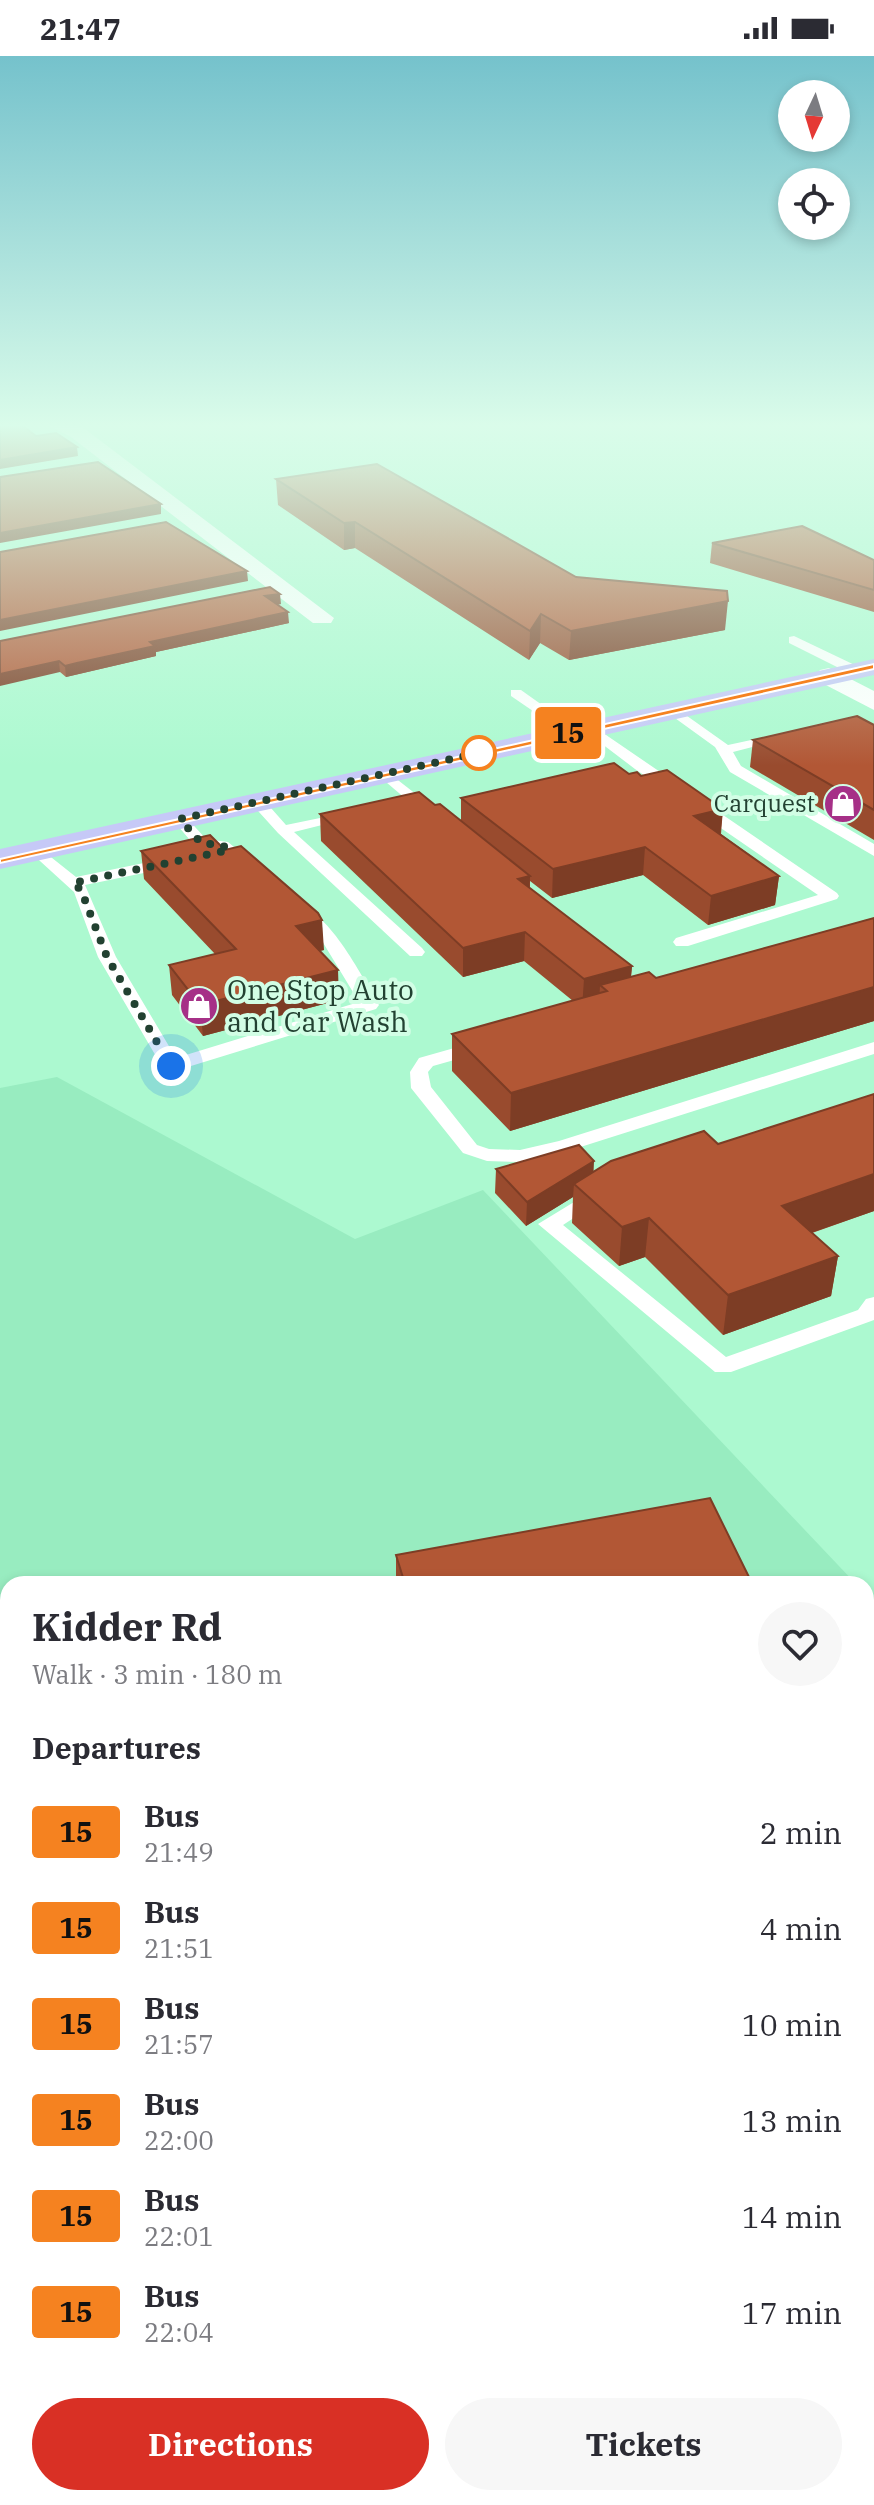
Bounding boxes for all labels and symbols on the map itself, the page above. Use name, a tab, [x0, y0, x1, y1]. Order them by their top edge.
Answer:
north arrow	[778, 80, 850, 152]
line badge: 15	[532, 707, 604, 759]
unlabelled marker	[462, 736, 496, 770]
shop icon: Carquest	[822, 783, 864, 825]
place label: Carquest	[714, 787, 815, 819]
place label: One Stop Auto and Car Wash	[227, 971, 414, 1040]
shop icon: One Stop Auto and Car Wash	[178, 985, 220, 1027]
your location	[151, 1046, 191, 1086]

